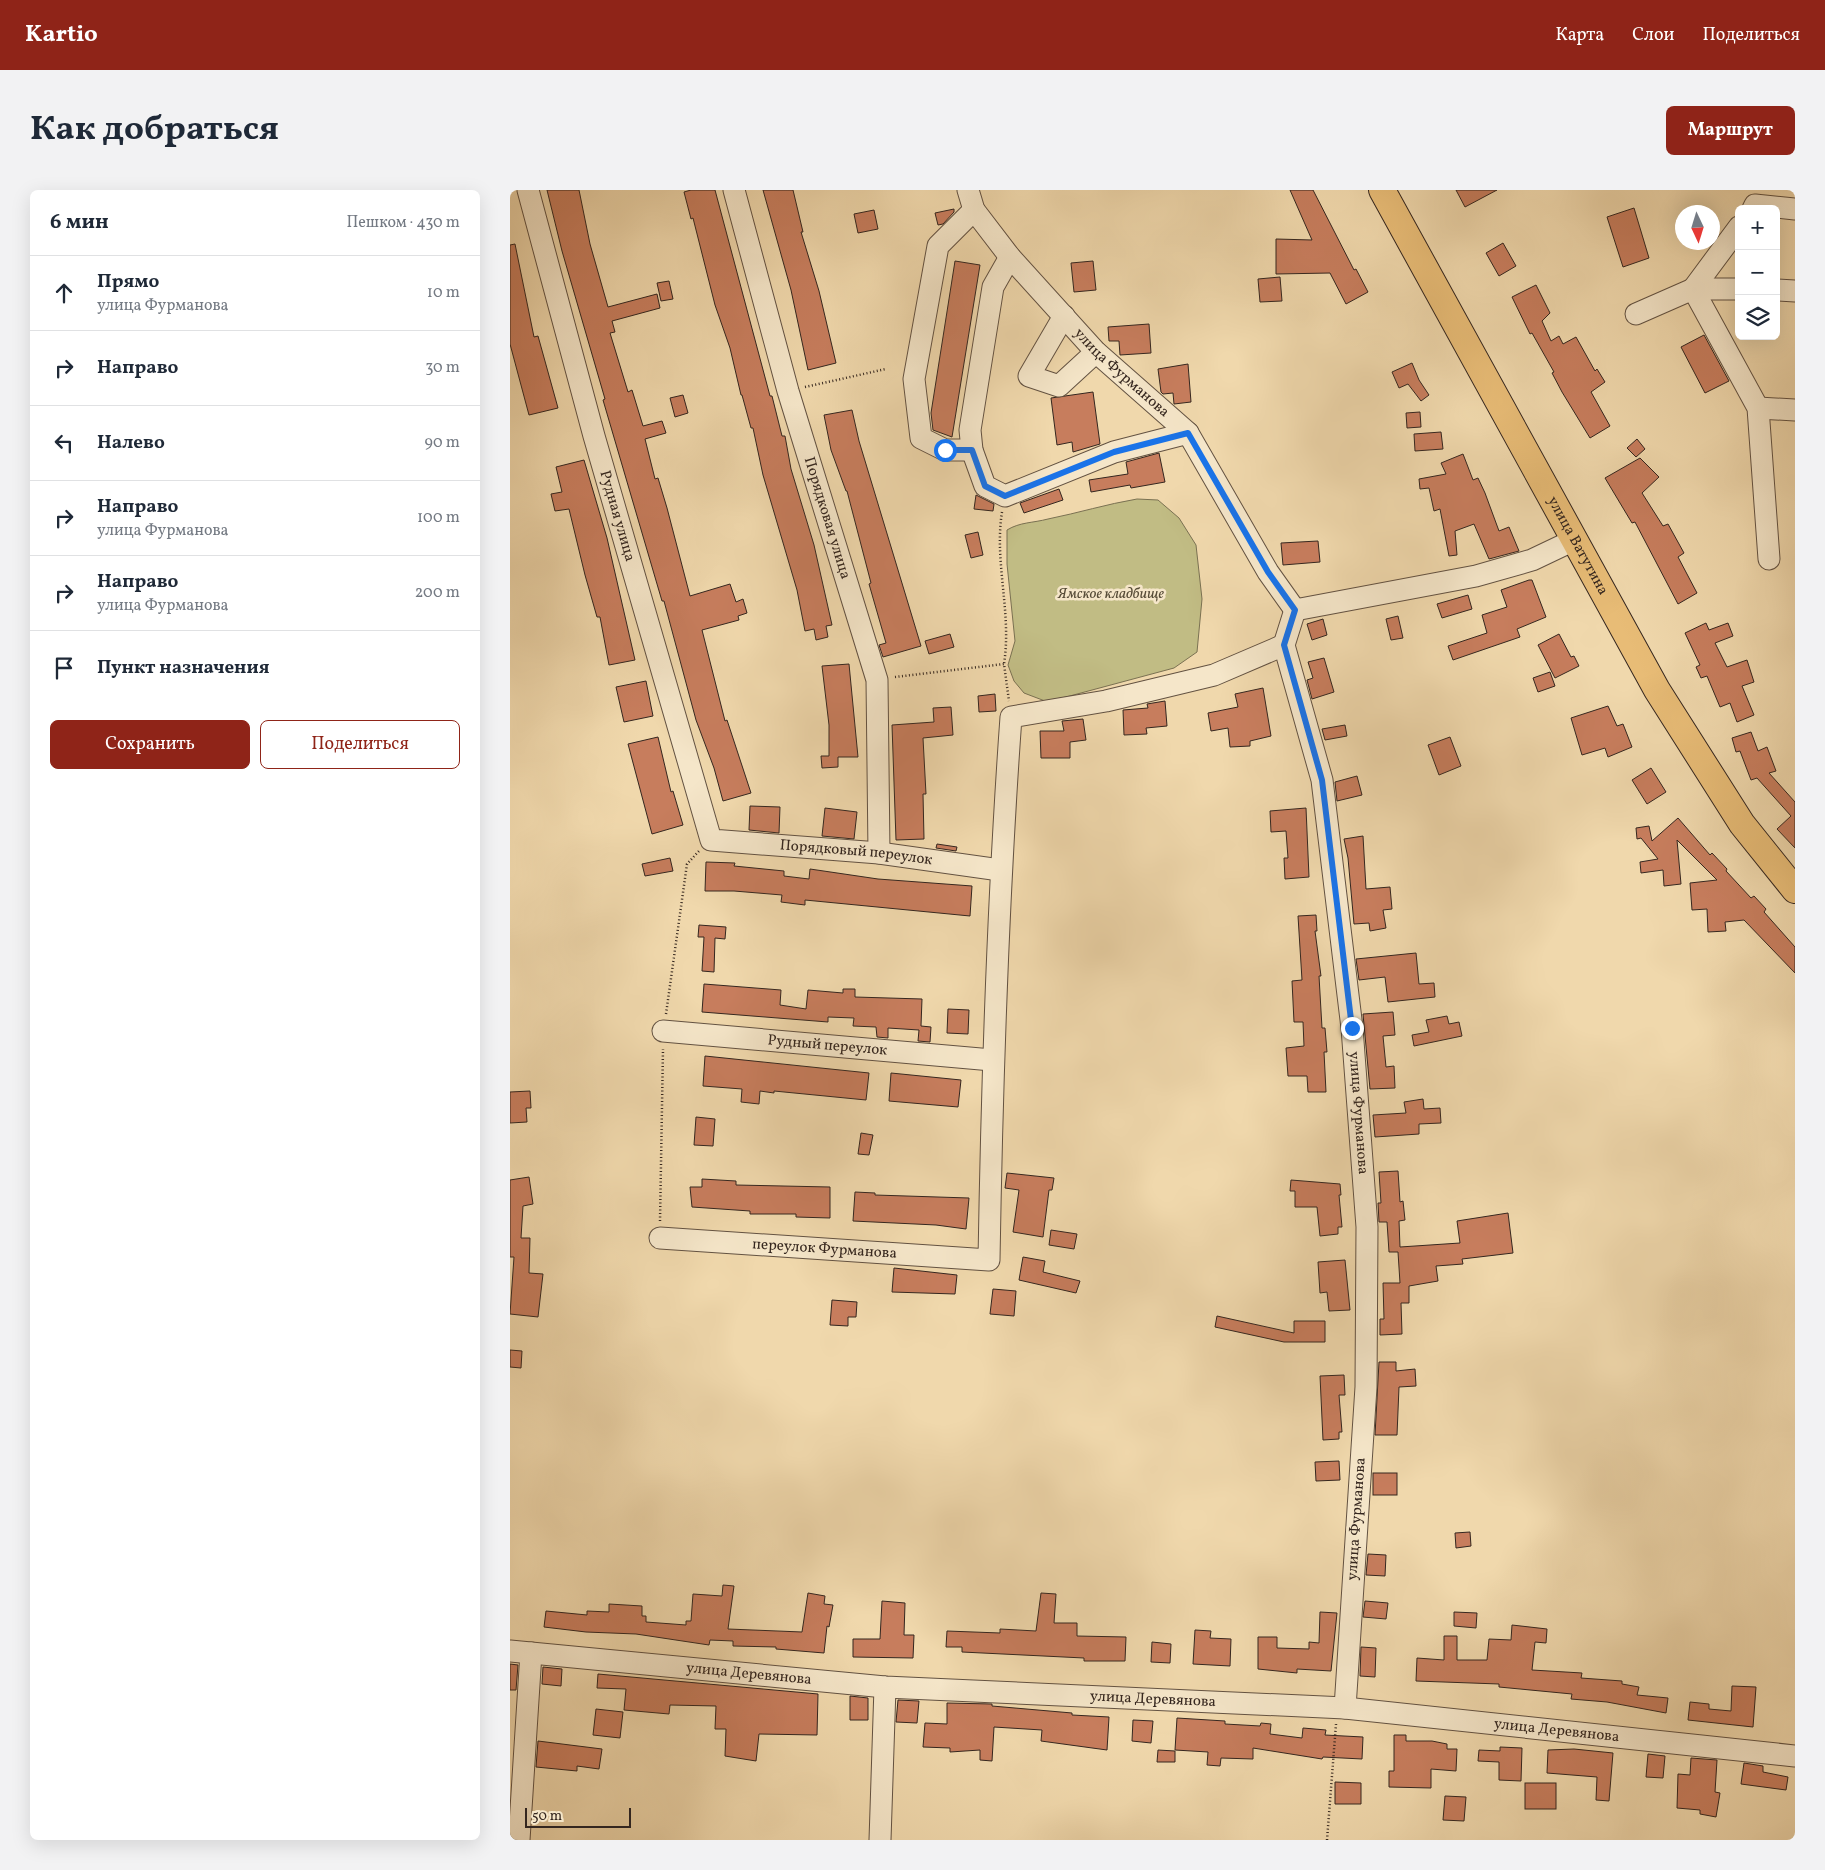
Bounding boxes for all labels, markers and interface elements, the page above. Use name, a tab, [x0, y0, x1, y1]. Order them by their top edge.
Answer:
text: Kartio	[25, 18, 98, 52]
text: Карта	[1556, 23, 1604, 48]
text: Слои	[1632, 23, 1674, 48]
text: Поделиться	[1702, 23, 1800, 48]
text: Как добраться	[30, 106, 279, 154]
button: Маршрут	[1666, 106, 1795, 155]
north arrow	[1675, 205, 1720, 250]
map controls	[1735, 205, 1780, 340]
button: +	[1735, 205, 1780, 250]
text: 6 мин	[50, 208, 109, 237]
text: Пешком · 430 m	[346, 212, 460, 234]
button: −	[1735, 250, 1780, 295]
text: Прямо	[97, 269, 159, 295]
icon: ahead	[50, 279, 78, 307]
text: 10 m	[427, 282, 460, 304]
text: улица Фурманова	[97, 295, 228, 317]
button: layers	[1735, 295, 1780, 340]
street label: улица Фурманова	[1069, 324, 1174, 422]
icon: right	[50, 354, 78, 382]
text: Направо	[97, 355, 179, 381]
text: 30 m	[425, 357, 460, 379]
icon: left	[50, 429, 78, 457]
text: Налево	[97, 430, 165, 456]
text: 90 m	[424, 432, 460, 454]
route start	[934, 439, 957, 462]
street label: Порядковая улица	[798, 454, 856, 582]
street label: Рудная улица	[594, 468, 640, 564]
street label: улица Ватутина	[1542, 492, 1613, 599]
text: Направо	[97, 494, 179, 520]
icon: right	[50, 504, 78, 532]
text: 100 m	[417, 507, 460, 529]
text: улица Фурманова	[97, 520, 228, 542]
text: Направо	[97, 569, 179, 595]
icon: right	[50, 579, 78, 607]
text: 200 m	[415, 582, 460, 604]
park label: Ямское кладбище	[1057, 584, 1164, 605]
text: улица Фурманова	[97, 595, 228, 617]
icon: arrive	[50, 654, 78, 682]
text: Пункт назначения	[97, 655, 270, 681]
button: Сохранить	[50, 720, 250, 769]
button: Поделиться	[260, 720, 460, 769]
street label: Порядковый переулок	[779, 835, 934, 871]
route end	[1341, 1017, 1364, 1040]
street label: Рудный переулок	[767, 1030, 888, 1061]
street label: улица Фурманова	[1343, 1051, 1374, 1175]
street label: переулок Фурманова	[752, 1234, 898, 1264]
street label: улица Фурманова	[1342, 1457, 1372, 1581]
street label: улица Деревянова	[685, 1657, 813, 1690]
street label: улица Деревянова	[1090, 1686, 1216, 1713]
street label: улица Деревянова	[1493, 1713, 1620, 1748]
scale bar	[525, 1805, 631, 1828]
text: 50 m	[532, 1807, 562, 1826]

